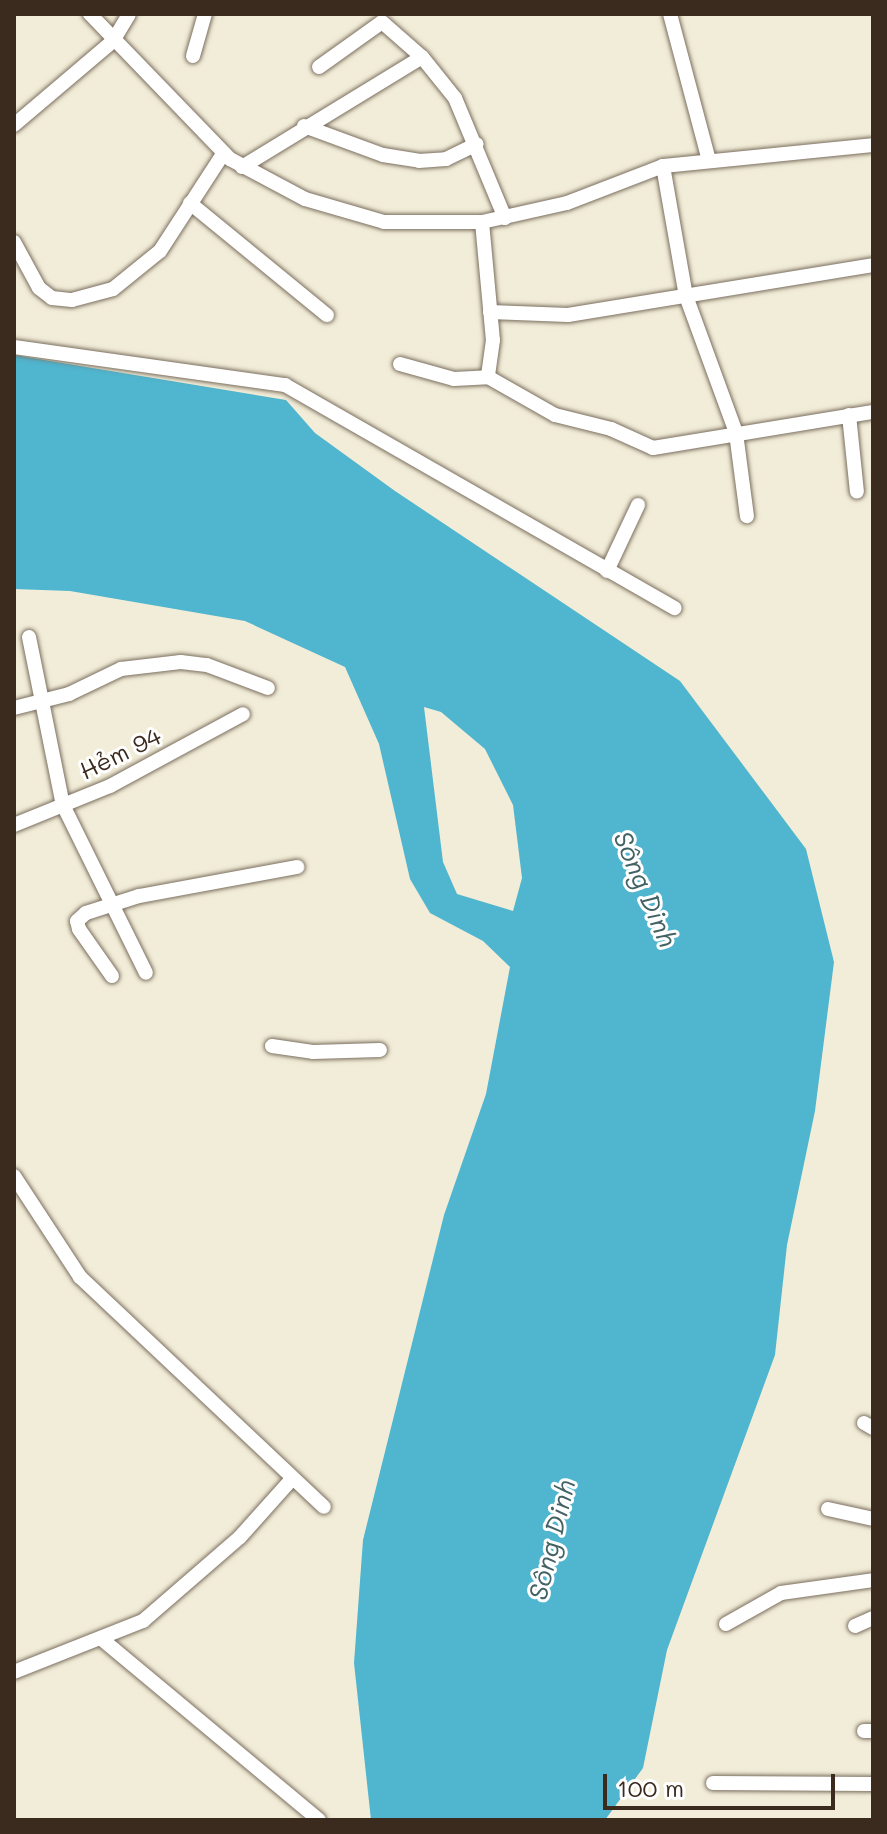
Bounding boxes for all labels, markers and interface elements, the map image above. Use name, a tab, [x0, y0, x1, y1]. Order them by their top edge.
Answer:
street label: Hẻm 94	[75, 721, 165, 785]
water label: Sông Dinh	[607, 826, 683, 952]
water label: Sông Dinh	[522, 1477, 582, 1603]
scale bar	[607, 1758, 839, 1808]
text: 100 m	[617, 1772, 684, 1803]

